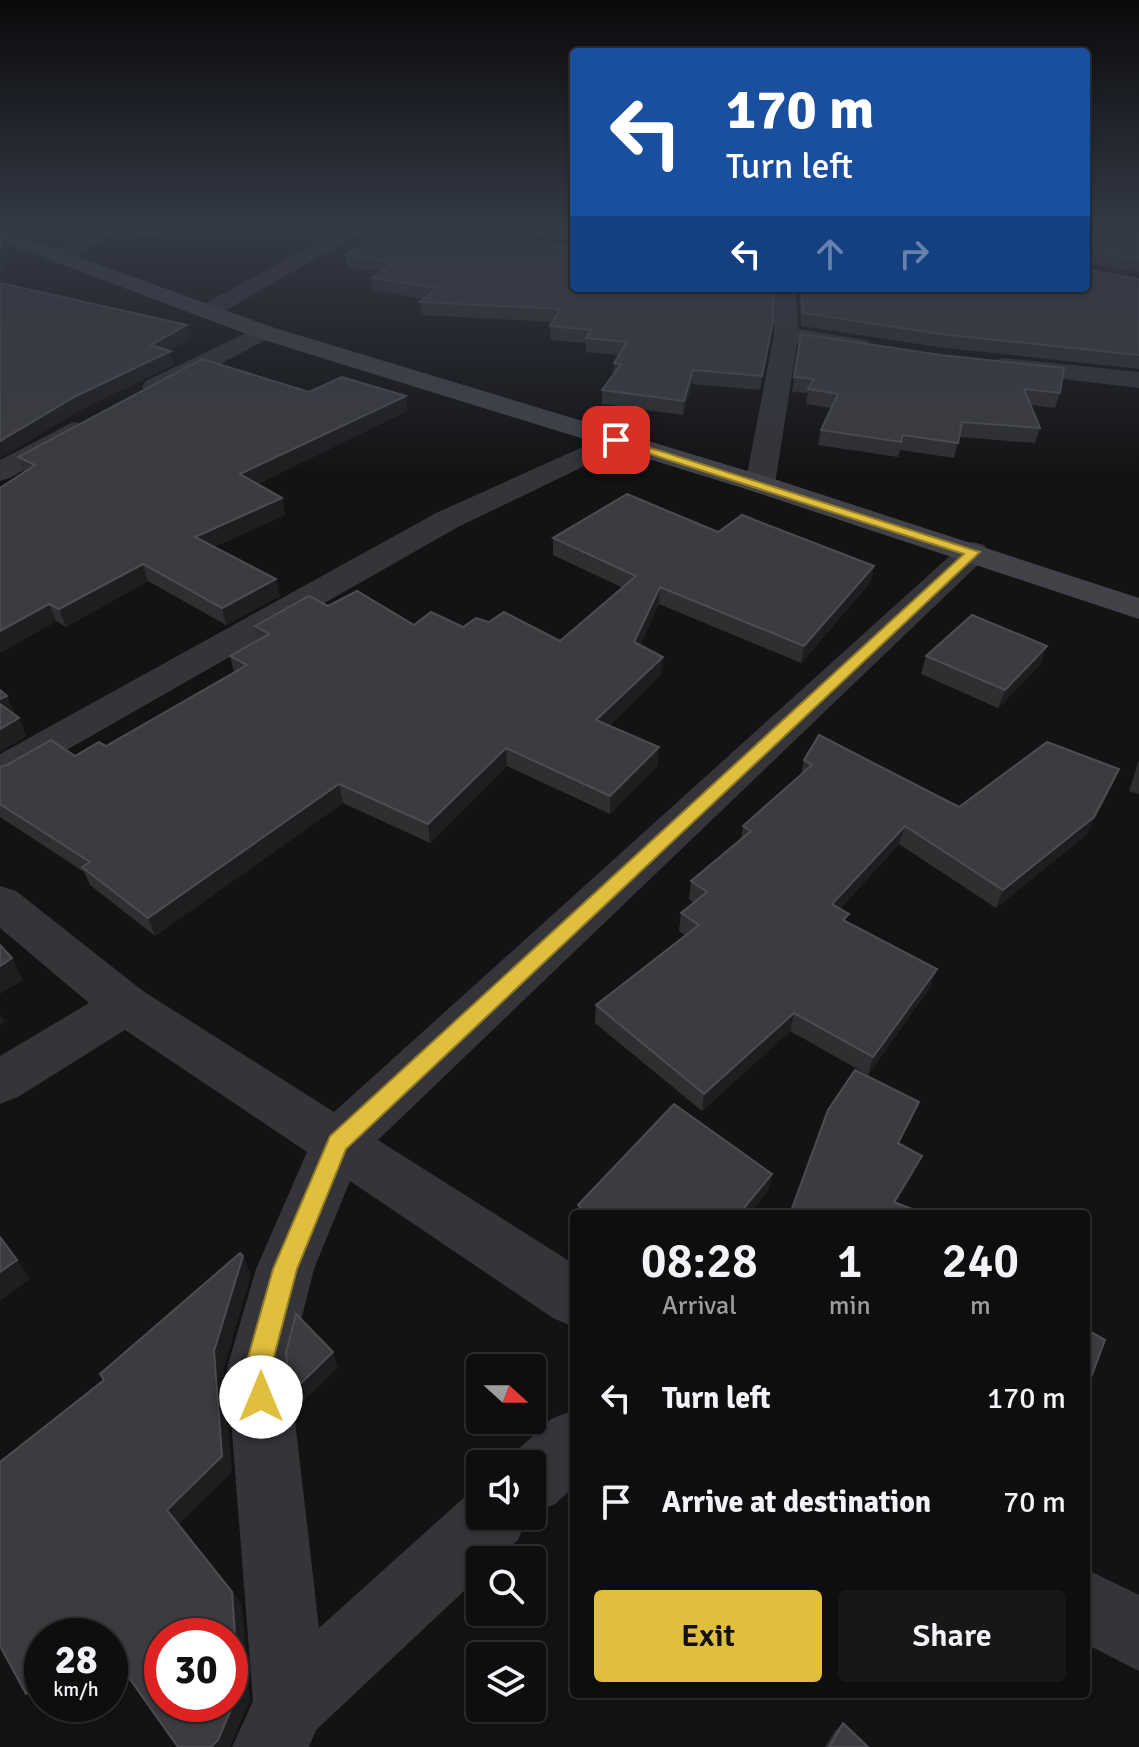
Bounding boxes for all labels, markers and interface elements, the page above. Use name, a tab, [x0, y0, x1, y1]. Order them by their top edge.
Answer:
text: 170 m	[726, 75, 874, 144]
icon: left	[594, 80, 698, 184]
text: Turn left	[726, 144, 853, 189]
icon: left	[724, 232, 768, 276]
icon: ahead	[808, 232, 852, 276]
icon: right	[892, 232, 936, 276]
pin	[582, 406, 650, 474]
icon: arrive	[594, 418, 638, 462]
text: 08:28	[641, 1232, 758, 1291]
text: 1	[837, 1232, 863, 1291]
text: 240	[941, 1232, 1019, 1291]
text: Arrival	[662, 1290, 737, 1322]
text: min	[829, 1290, 871, 1322]
text: m	[970, 1290, 991, 1322]
north arrow	[466, 1354, 546, 1434]
map controls	[466, 1354, 546, 1722]
position arrow	[219, 1355, 303, 1439]
icon: left	[594, 1376, 638, 1420]
text: Turn left	[662, 1380, 771, 1417]
text: 170 m	[987, 1380, 1066, 1417]
button: sound	[466, 1450, 546, 1530]
icon: arrive	[594, 1480, 638, 1524]
text: Arrive at destination	[662, 1484, 931, 1521]
text: 70 m	[1003, 1484, 1066, 1521]
button: search	[466, 1546, 546, 1626]
button: Exit	[594, 1590, 822, 1682]
button: Share	[838, 1590, 1066, 1682]
speed limit sign: 30	[144, 1618, 248, 1722]
text: 28	[54, 1635, 98, 1685]
button: layers	[466, 1642, 546, 1722]
text: km/h	[53, 1677, 99, 1702]

